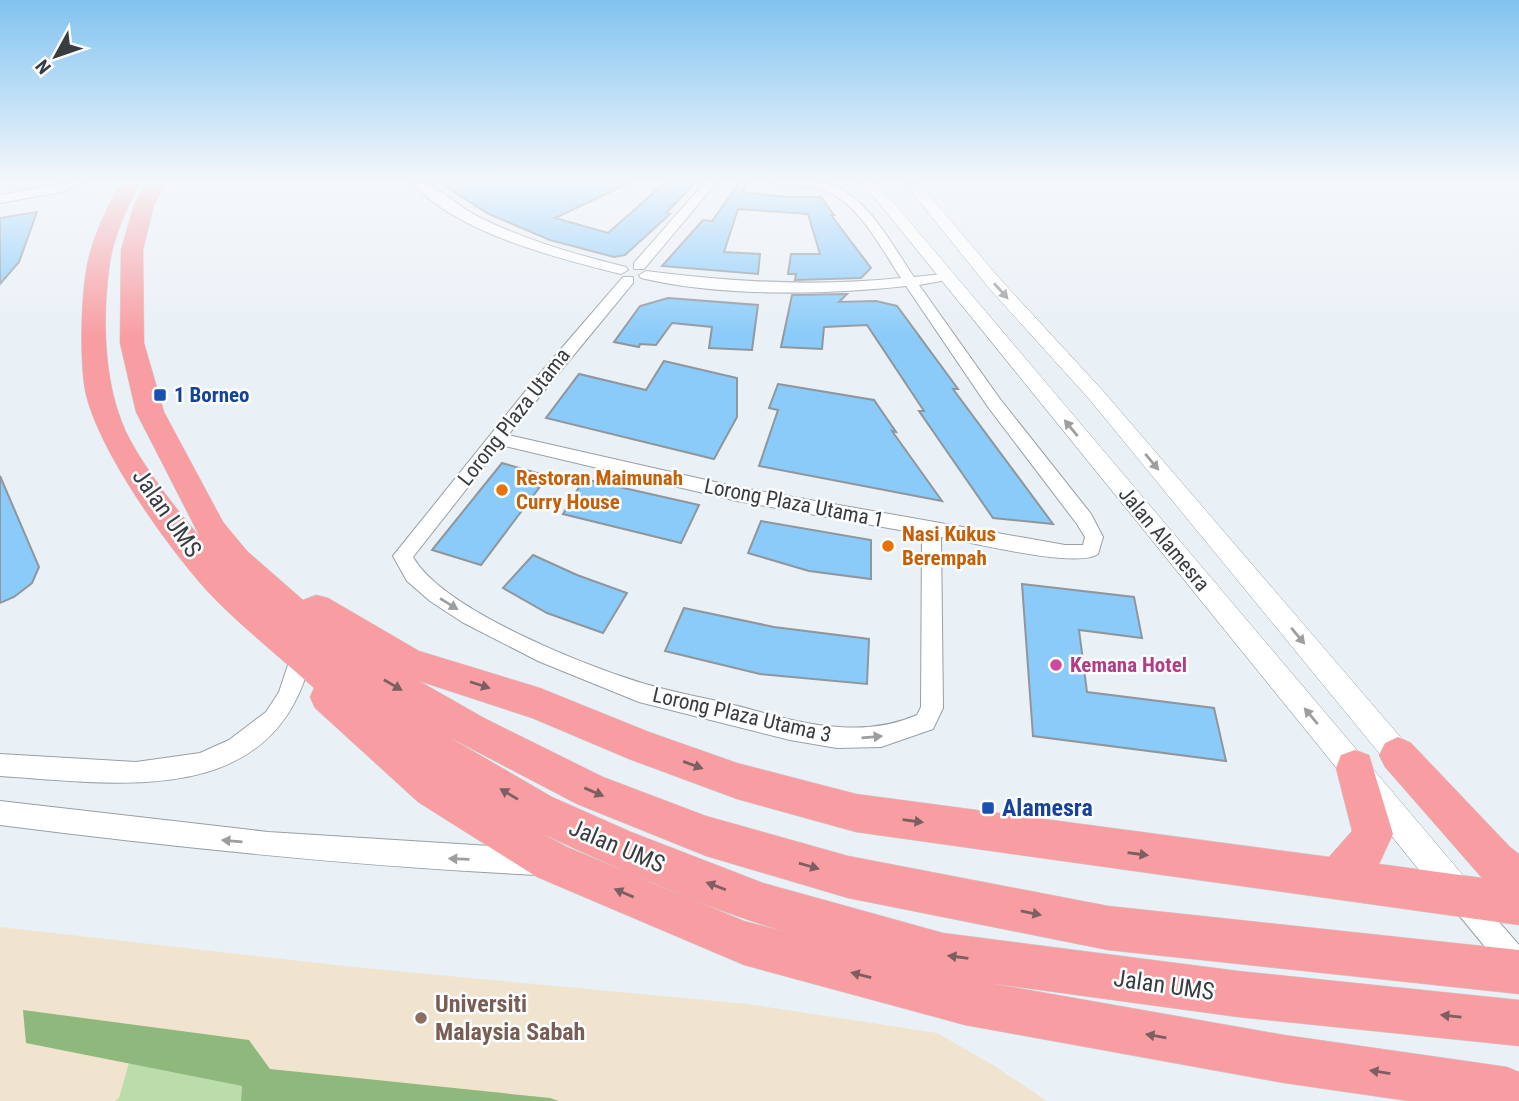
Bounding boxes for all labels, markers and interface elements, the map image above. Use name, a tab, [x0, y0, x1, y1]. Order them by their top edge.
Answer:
north arrow	[21, 21, 91, 91]
text: N	[31, 55, 56, 78]
one-way arrow	[993, 282, 1009, 299]
street label: Lorong Plaza Utama	[453, 344, 575, 490]
place label: 1 Borneo	[174, 383, 249, 407]
marker: 1 Borneo	[152, 387, 168, 403]
one-way arrow	[1064, 419, 1079, 437]
one-way arrow	[1144, 453, 1159, 470]
street label: Jalan UMS	[126, 463, 208, 563]
place label: Restoran Maimunah Curry House	[516, 466, 683, 514]
street label: Lorong Plaza Utama 1	[702, 474, 886, 532]
marker: Restoran Maimunah Curry House	[494, 482, 510, 498]
street label: Jalan Alamesra	[1114, 482, 1214, 596]
place label: Nasi Kukus Berempah	[902, 522, 996, 570]
marker: Nasi Kukus Berempah	[880, 538, 896, 554]
one-way arrow	[439, 597, 459, 610]
one-way arrow	[1290, 627, 1306, 645]
place label: Kemana Hotel	[1070, 653, 1187, 677]
marker: Kemana Hotel	[1048, 657, 1064, 673]
one-way arrow	[384, 679, 403, 691]
one-way arrow	[470, 681, 491, 691]
street label: Lorong Plaza Utama 3	[650, 683, 834, 747]
one-way arrow	[1304, 707, 1319, 724]
one-way arrow	[861, 731, 883, 742]
one-way arrow	[683, 760, 704, 771]
one-way arrow	[584, 786, 604, 798]
one-way arrow	[499, 787, 518, 800]
place label: Alamesra	[1002, 794, 1093, 822]
marker: Alamesra	[980, 800, 996, 816]
street label: Jalan UMS	[565, 813, 669, 879]
one-way arrow	[902, 816, 924, 827]
one-way arrow	[221, 835, 243, 846]
one-way arrow	[1127, 848, 1149, 859]
one-way arrow	[448, 853, 470, 864]
one-way arrow	[798, 861, 820, 872]
one-way arrow	[706, 880, 727, 891]
one-way arrow	[613, 887, 634, 898]
one-way arrow	[1020, 907, 1042, 918]
one-way arrow	[946, 951, 968, 962]
street label: Jalan UMS	[1112, 964, 1216, 1006]
one-way arrow	[850, 969, 872, 980]
place label: Universiti Malaysia Sabah	[435, 990, 585, 1046]
marker: Universiti Malaysia Sabah	[413, 1010, 429, 1026]
one-way arrow	[1440, 1010, 1462, 1021]
one-way arrow	[1145, 1030, 1167, 1041]
one-way arrow	[1369, 1066, 1391, 1077]

